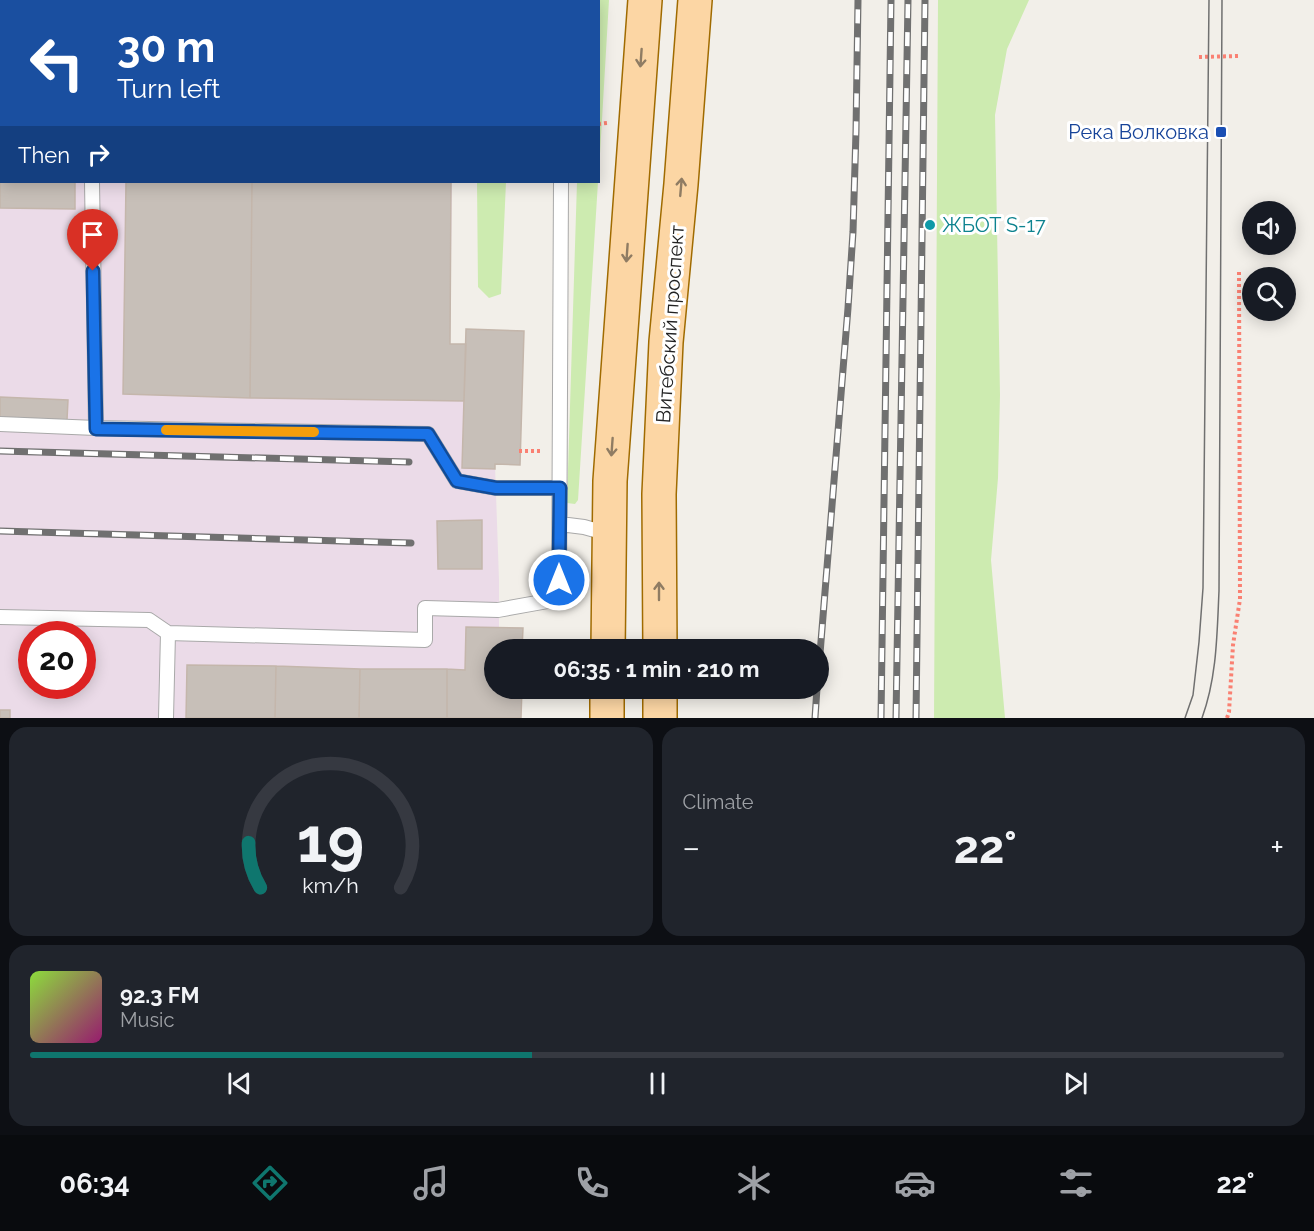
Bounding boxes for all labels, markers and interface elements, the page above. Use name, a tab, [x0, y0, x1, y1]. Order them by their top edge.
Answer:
text: 30 m	[117, 23, 215, 72]
icon: left	[18, 24, 96, 102]
one-way arrow	[635, 48, 646, 68]
text: Turn left	[117, 73, 220, 104]
place label: Река Волковка	[1068, 120, 1209, 144]
marker: Река Волковка	[1214, 125, 1228, 139]
icon: right	[82, 138, 115, 171]
text: Then	[18, 142, 70, 168]
one-way arrow	[676, 177, 687, 197]
map controls	[1242, 201, 1296, 321]
button: sound	[1242, 201, 1296, 255]
pin	[67, 209, 118, 271]
place label: ЖБОТ S-17	[942, 213, 1046, 237]
icon: arrive	[76, 218, 109, 251]
marker: ЖБОТ S-17	[923, 218, 937, 232]
street label: Витебский проспект	[651, 224, 689, 424]
one-way arrow	[621, 242, 632, 262]
button: search	[1242, 267, 1296, 321]
one-way arrow	[606, 437, 617, 457]
position arrow	[527, 548, 591, 612]
one-way arrow	[653, 582, 665, 602]
speed limit sign: 20	[18, 621, 96, 699]
text: 06:35 · 1 min · 210 m	[554, 656, 759, 682]
text: Climate	[683, 790, 754, 814]
text: 19	[297, 803, 365, 877]
text: 22°	[954, 821, 1017, 874]
text: −	[683, 828, 700, 867]
text: +	[1270, 828, 1284, 867]
text: km/h	[302, 874, 359, 899]
text: 92.3 FM	[120, 982, 200, 1008]
text: Music	[120, 1008, 174, 1032]
icon: previous	[223, 1067, 256, 1100]
icon: pause	[641, 1067, 674, 1100]
icon: next	[1059, 1067, 1092, 1100]
icon: directions	[249, 1162, 291, 1204]
icon: music	[410, 1162, 452, 1204]
icon: phone	[571, 1162, 613, 1204]
icon: climate	[733, 1162, 775, 1204]
icon: car	[894, 1162, 936, 1204]
icon: filters	[1055, 1162, 1097, 1204]
text: 06:34	[60, 1168, 130, 1199]
text: 22°	[1216, 1168, 1254, 1199]

